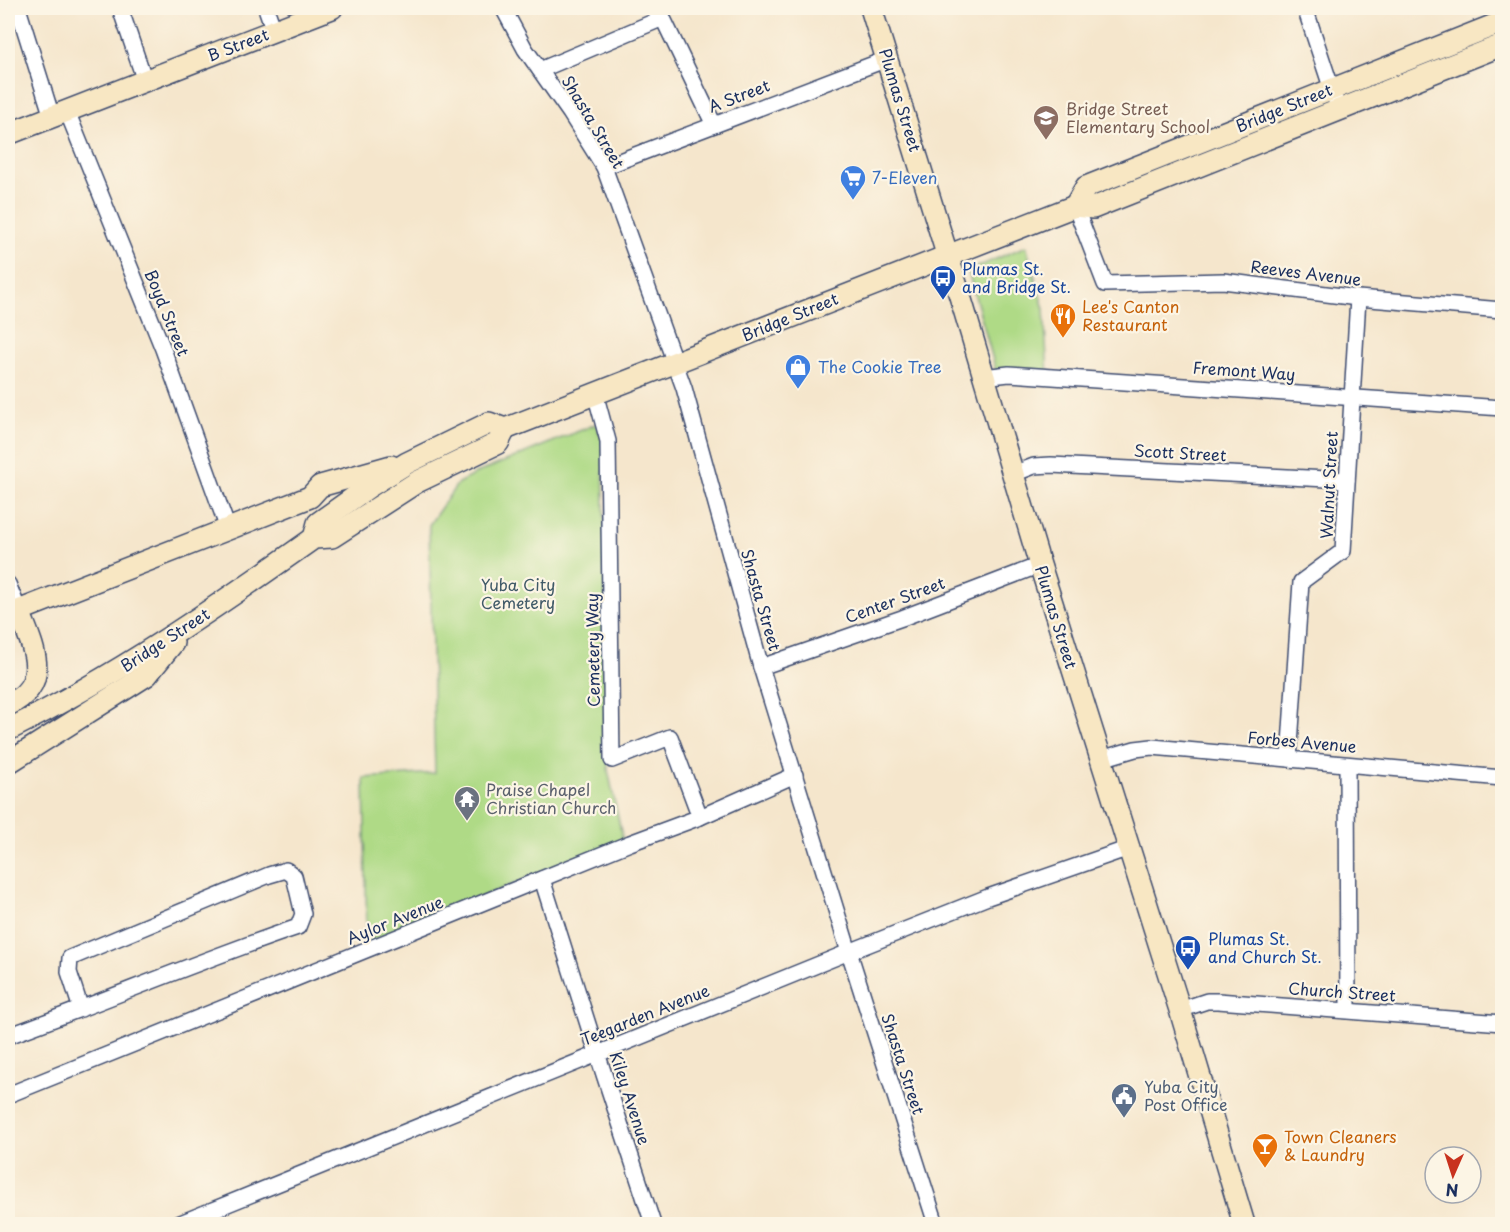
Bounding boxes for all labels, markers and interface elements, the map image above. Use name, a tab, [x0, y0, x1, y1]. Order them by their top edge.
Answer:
street label: B Street	[203, 21, 272, 67]
street label: Plumas Street	[874, 45, 928, 155]
street label: Shasta Street	[557, 70, 631, 173]
street label: A Street	[704, 72, 773, 118]
street label: Bridge Street	[1232, 77, 1336, 137]
place label: Bridge Street Elementary School	[1066, 96, 1210, 138]
school or university icon: Bridge Street Elementary School	[1031, 103, 1061, 141]
supermarket icon: 7-Eleven	[838, 163, 868, 201]
place label: 7-Eleven	[872, 165, 937, 189]
street label: Reeves Avenue	[1249, 253, 1363, 291]
place label: Plumas St. and Bridge St.	[962, 256, 1071, 298]
bus stop icon: Plumas St. and Bridge St.	[928, 263, 958, 301]
street label: Boyd Street	[140, 266, 196, 360]
street label: Bridge Street	[738, 286, 842, 346]
place label: Lee's Canton Restaurant	[1082, 294, 1179, 336]
restaurant icon: Lee's Canton Restaurant	[1048, 301, 1078, 339]
shop icon: The Cookie Tree	[783, 352, 813, 390]
place label: The Cookie Tree	[818, 354, 942, 378]
street label: Fremont Way	[1192, 354, 1296, 386]
street label: Walnut Street	[1313, 430, 1343, 539]
street label: Scott Street	[1133, 438, 1227, 466]
street label: Shasta Street	[736, 546, 788, 654]
street label: Plumas Street	[1030, 562, 1084, 672]
street label: Center Street	[841, 570, 948, 628]
park label: Yuba City Cemetery	[481, 572, 555, 614]
street label: Cemetery Way	[579, 593, 605, 707]
street label: Bridge Street	[115, 601, 214, 677]
street label: Forbes Avenue	[1247, 724, 1358, 758]
place label: Praise Chapel Christian Church	[486, 777, 616, 819]
temple icon: Praise Chapel Christian Church	[452, 784, 482, 822]
street label: Aylor Avenue	[343, 889, 447, 949]
place label: Plumas St. and Church St.	[1208, 926, 1322, 968]
bus stop icon: Plumas St. and Church St.	[1173, 933, 1203, 971]
street label: Church Street	[1288, 975, 1397, 1007]
street label: Teegarden Avenue	[577, 977, 713, 1051]
street label: Shasta Street	[876, 1010, 932, 1118]
street label: Kiley Avenue	[605, 1048, 657, 1148]
place label: Yuba City Post Office	[1144, 1074, 1228, 1116]
public building icon: Yuba City Post Office	[1109, 1081, 1139, 1119]
place label: Town Cleaners & Laundry	[1284, 1124, 1397, 1166]
bar icon: Town Cleaners & Laundry	[1250, 1131, 1280, 1169]
north arrow	[1423, 1145, 1483, 1205]
text: N	[1445, 1179, 1459, 1203]

